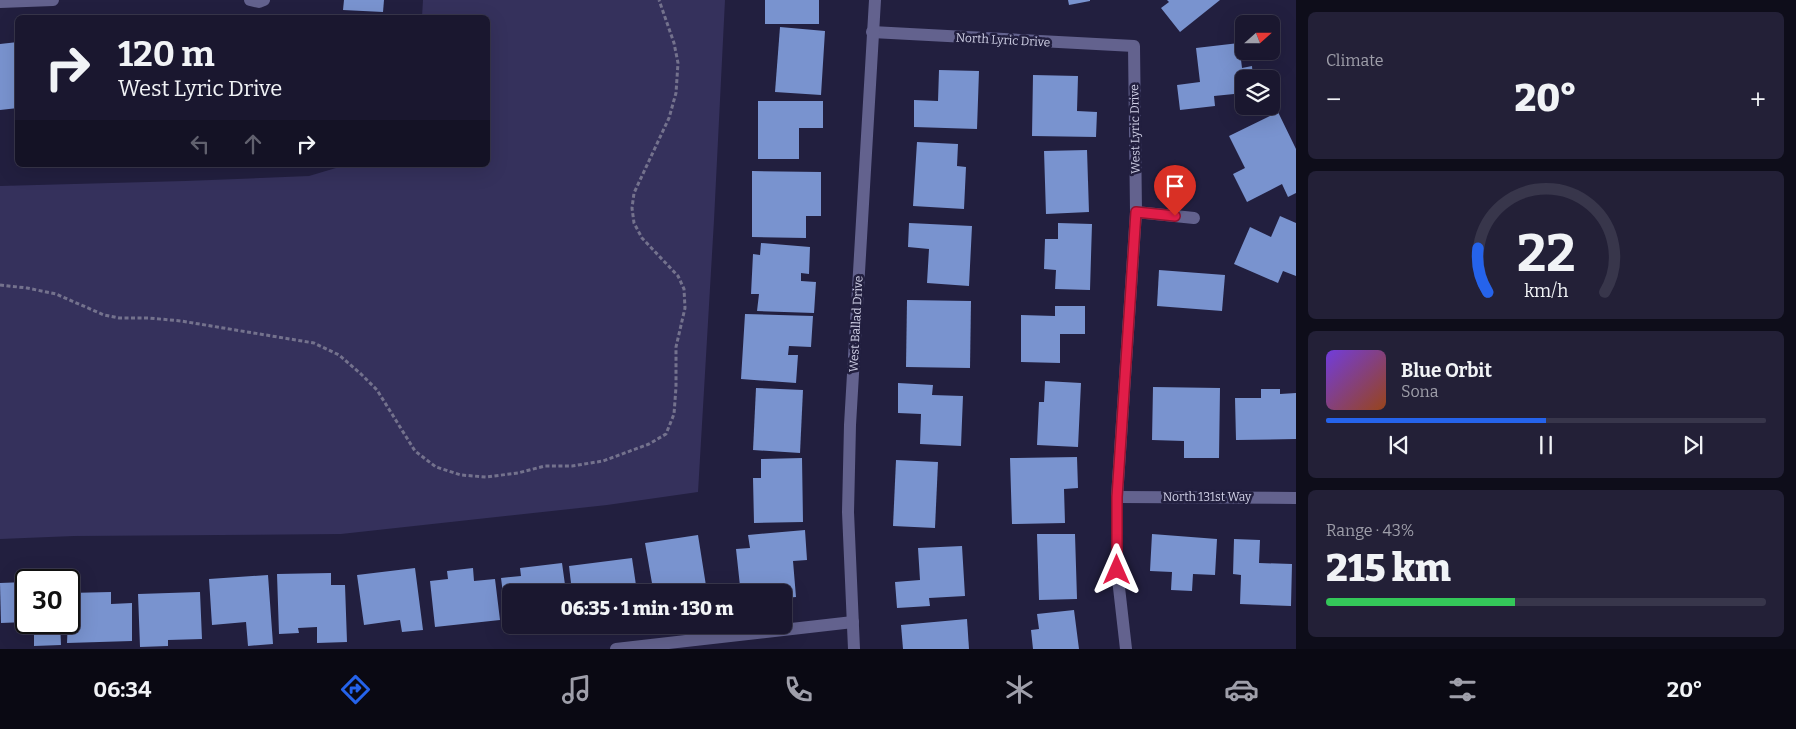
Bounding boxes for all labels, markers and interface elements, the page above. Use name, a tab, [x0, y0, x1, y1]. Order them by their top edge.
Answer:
north arrow	[1235, 15, 1280, 60]
map controls	[1235, 15, 1280, 115]
street label: North Lyric Drive	[955, 31, 1051, 49]
text: 120 m	[118, 33, 215, 75]
icon: right	[35, 35, 100, 100]
text: Climate	[1326, 51, 1384, 70]
button: layers	[1235, 70, 1280, 115]
text: West Lyric Drive	[118, 75, 282, 102]
text: 20°	[1515, 75, 1577, 121]
text: −	[1326, 83, 1341, 116]
text: +	[1750, 83, 1766, 116]
street label: West Lyric Drive	[1127, 84, 1143, 174]
icon: left	[186, 130, 214, 158]
icon: ahead	[239, 130, 267, 158]
icon: right	[292, 130, 320, 158]
pin	[1154, 165, 1196, 216]
icon: arrive	[1161, 172, 1189, 200]
text: 22	[1517, 222, 1575, 285]
street label: West Ballad Drive	[846, 275, 866, 373]
text: km/h	[1524, 280, 1568, 302]
text: Blue Orbit	[1401, 359, 1492, 382]
text: Sona	[1401, 382, 1438, 401]
icon: previous	[1385, 431, 1413, 459]
icon: pause	[1532, 431, 1560, 459]
icon: next	[1679, 431, 1707, 459]
street label: North 131st Way	[1163, 490, 1252, 504]
text: Range · 43%	[1326, 521, 1414, 540]
position arrow	[1090, 543, 1142, 595]
text: 215 km	[1326, 545, 1451, 591]
speed limit sign: 30	[15, 569, 80, 634]
text: 06:35 · 1 min · 130 m	[561, 597, 733, 620]
icon: directions	[338, 672, 373, 707]
icon: music	[559, 672, 594, 707]
icon: phone	[781, 672, 816, 707]
icon: climate	[1002, 672, 1037, 707]
icon: car	[1224, 672, 1259, 707]
icon: filters	[1445, 672, 1480, 707]
text: 06:34	[93, 676, 151, 703]
text: 20°	[1667, 676, 1703, 703]

